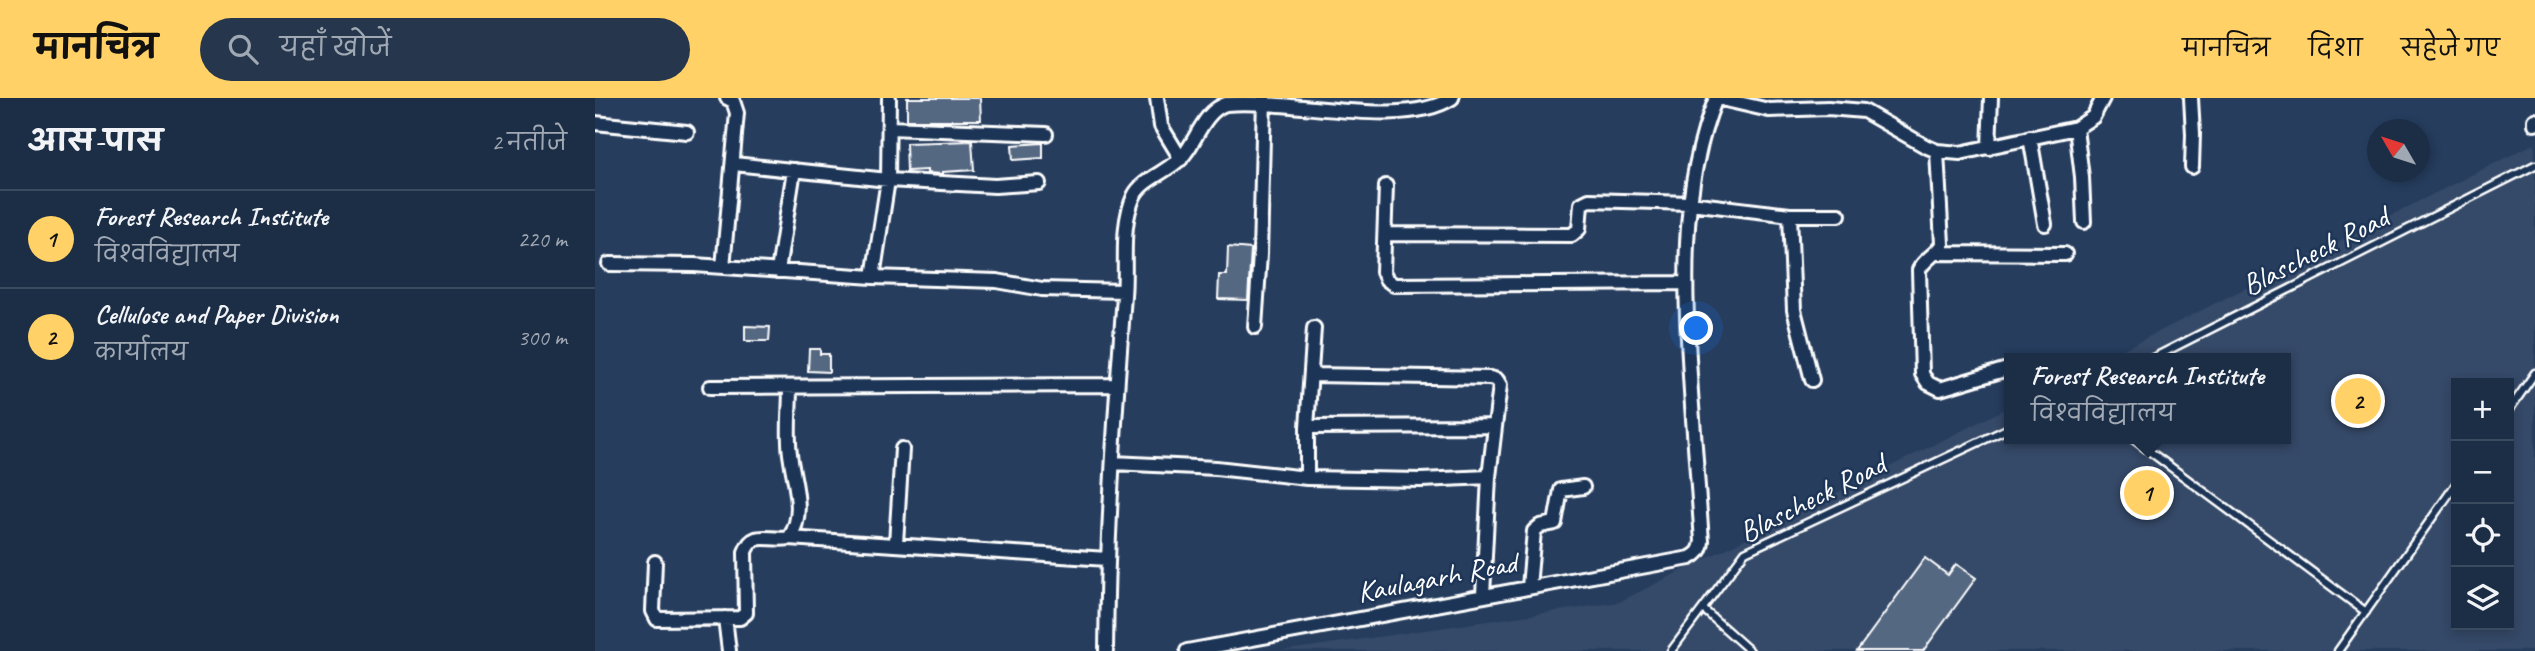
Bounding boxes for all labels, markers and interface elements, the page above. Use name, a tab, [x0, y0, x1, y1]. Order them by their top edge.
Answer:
search box	[200, 18, 690, 81]
text: मानचित्र	[35, 26, 158, 68]
icon: search	[224, 30, 262, 68]
text: यहाँ खोजें	[280, 31, 391, 64]
text: मानचित्र	[2182, 33, 2270, 63]
text: दिशा	[2308, 33, 2363, 63]
text: सहेजे गए	[2401, 33, 2500, 63]
north arrow	[2367, 119, 2430, 182]
text: आस-पास	[28, 122, 163, 160]
text: 2 नतीजे	[491, 128, 567, 157]
street label: Blascheck Road	[2235, 196, 2398, 304]
text: Forest Research Institute	[95, 200, 328, 233]
text: 1	[46, 225, 56, 254]
text: 220 m	[518, 225, 567, 254]
text: विश्वविद्यालय	[95, 240, 239, 269]
text: Cellulose and Paper Division	[95, 298, 338, 331]
your location	[1679, 311, 1713, 345]
text: 2	[46, 323, 56, 352]
text: 300 m	[518, 323, 567, 352]
text: कार्यालय	[95, 338, 188, 367]
popup	[2004, 353, 2291, 444]
text: Forest Research Institute	[2031, 359, 2264, 392]
pin: 2	[2335, 375, 2381, 427]
map controls	[2451, 378, 2514, 630]
button: +	[2451, 378, 2514, 441]
text: विश्वविद्यालय	[2031, 399, 2175, 428]
button: −	[2451, 441, 2514, 504]
street label: Blascheck Road	[1732, 443, 1895, 551]
pin: 1	[2124, 467, 2170, 519]
button: locate	[2451, 504, 2514, 567]
street label: Kaulagarh Road	[1354, 542, 1524, 611]
button: layers	[2451, 567, 2514, 630]

